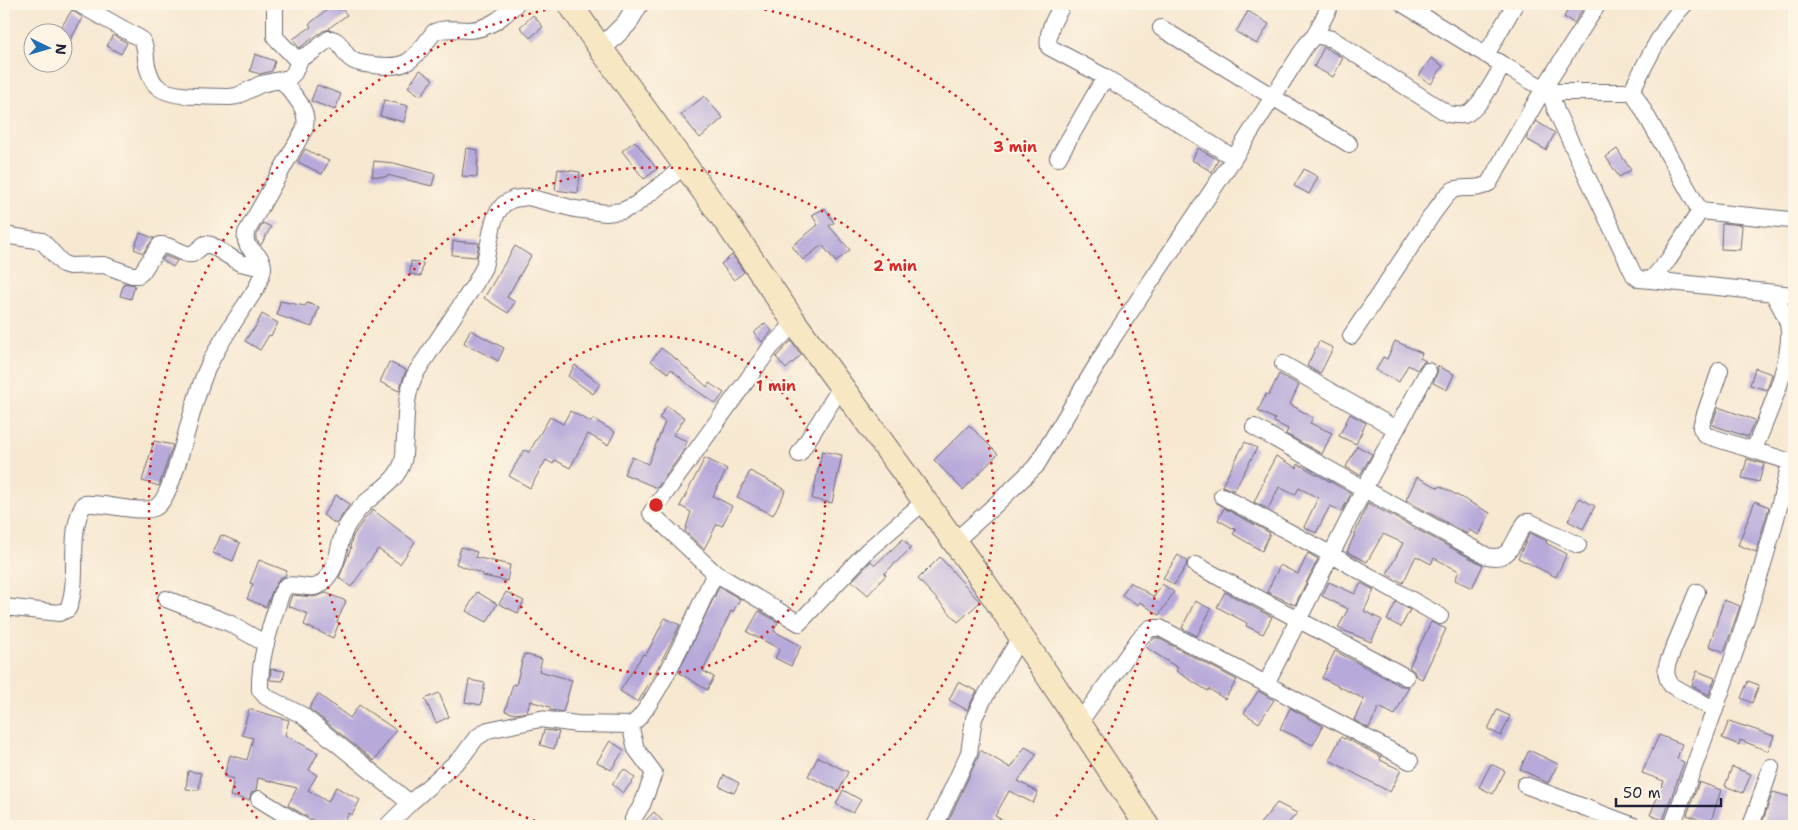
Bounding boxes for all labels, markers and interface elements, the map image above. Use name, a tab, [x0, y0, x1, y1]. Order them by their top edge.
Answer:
north arrow	[22, 22, 72, 72]
text: N	[52, 43, 70, 55]
text: 3 min	[993, 137, 1037, 157]
text: 2 min	[873, 256, 917, 276]
text: 1 min	[756, 376, 796, 396]
centre of rings	[647, 496, 665, 514]
scale bar	[1616, 775, 1720, 807]
text: 50 m	[1623, 783, 1661, 803]

